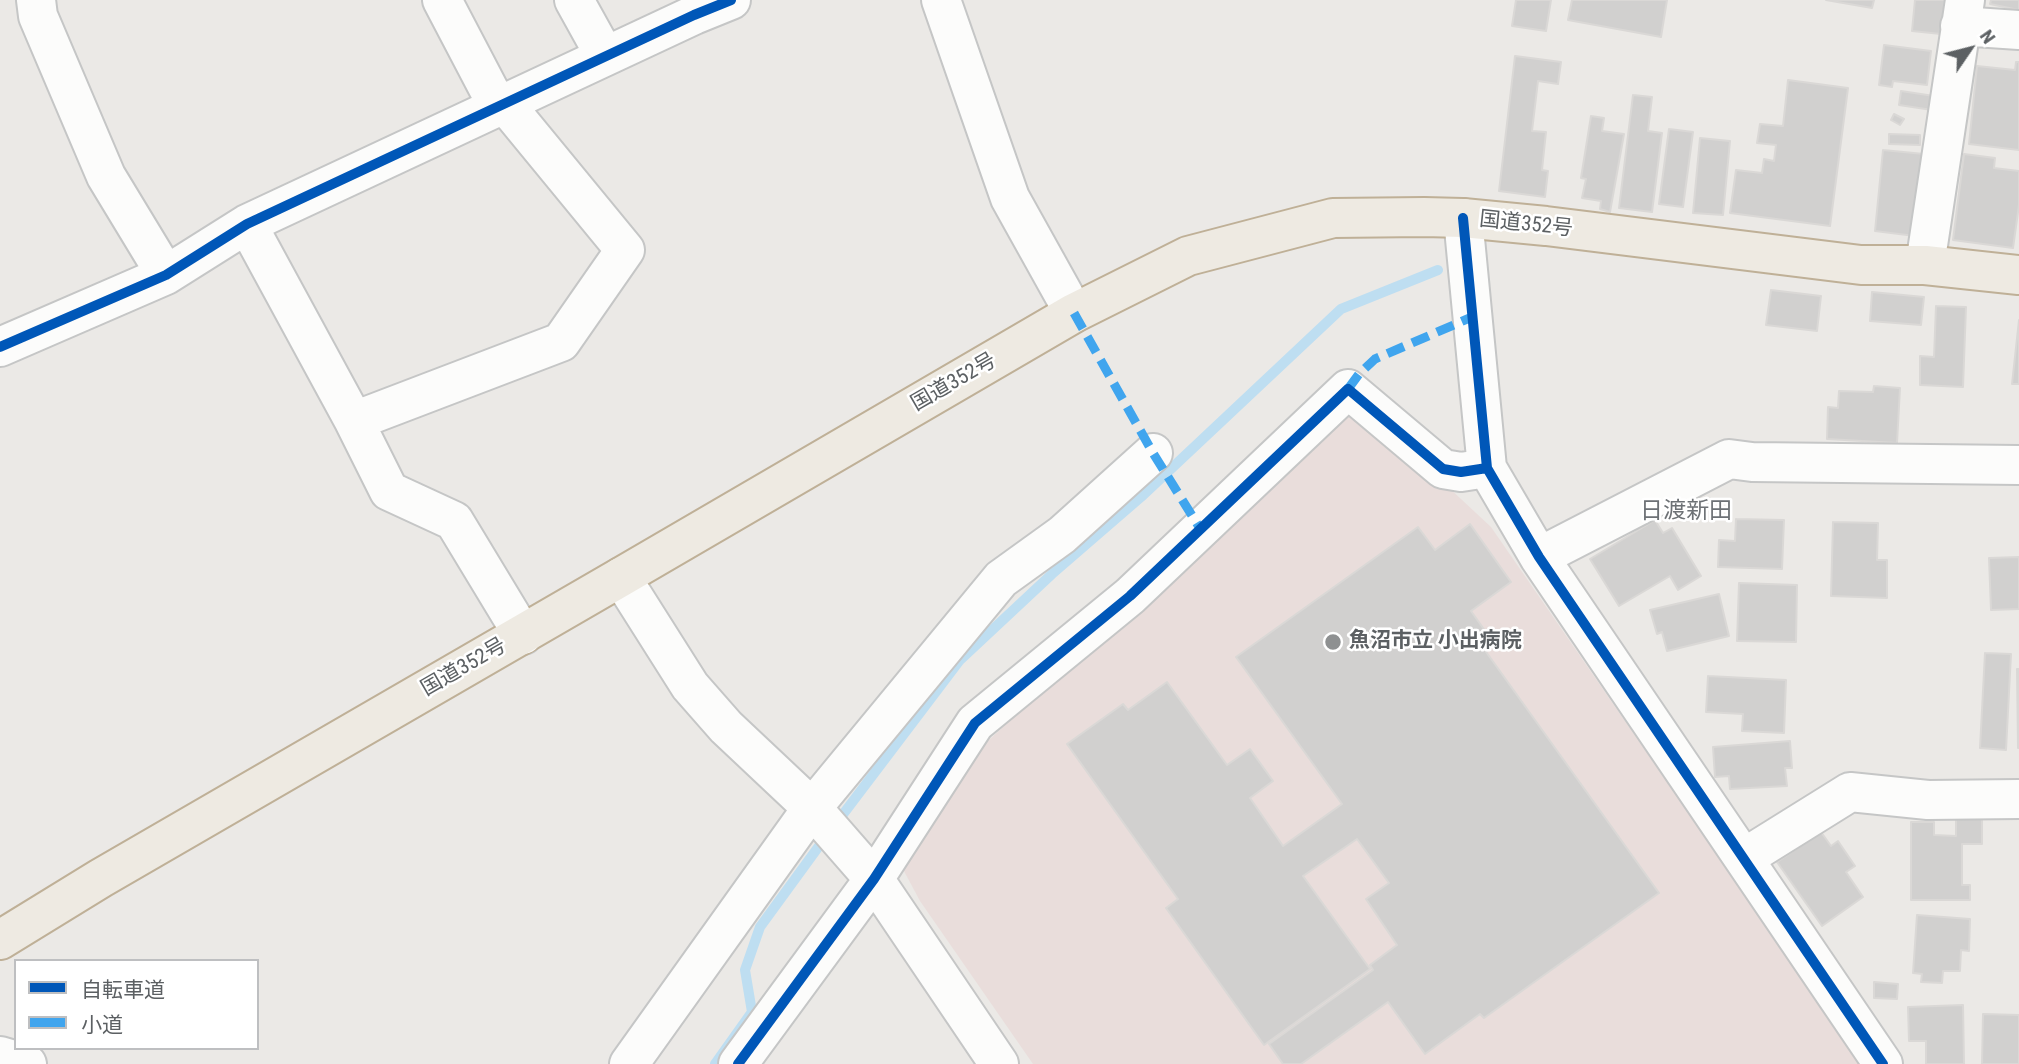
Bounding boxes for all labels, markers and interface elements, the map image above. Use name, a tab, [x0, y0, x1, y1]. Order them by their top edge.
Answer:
north arrow	[1935, 14, 2005, 84]
text: N	[1975, 25, 2000, 48]
street label: 国道352号	[1478, 208, 1574, 242]
street label: 国道352号	[907, 349, 1001, 417]
district label: 日渡新田	[1640, 498, 1732, 526]
place label: 魚沼市立 小出病院	[1349, 629, 1522, 655]
marker: 魚沼市立 小出病院	[1323, 632, 1343, 652]
street label: 国道352号	[417, 634, 511, 702]
legend	[14, 959, 259, 1050]
text: 自転車道	[81, 978, 165, 1002]
text: 小道	[81, 1013, 123, 1037]

